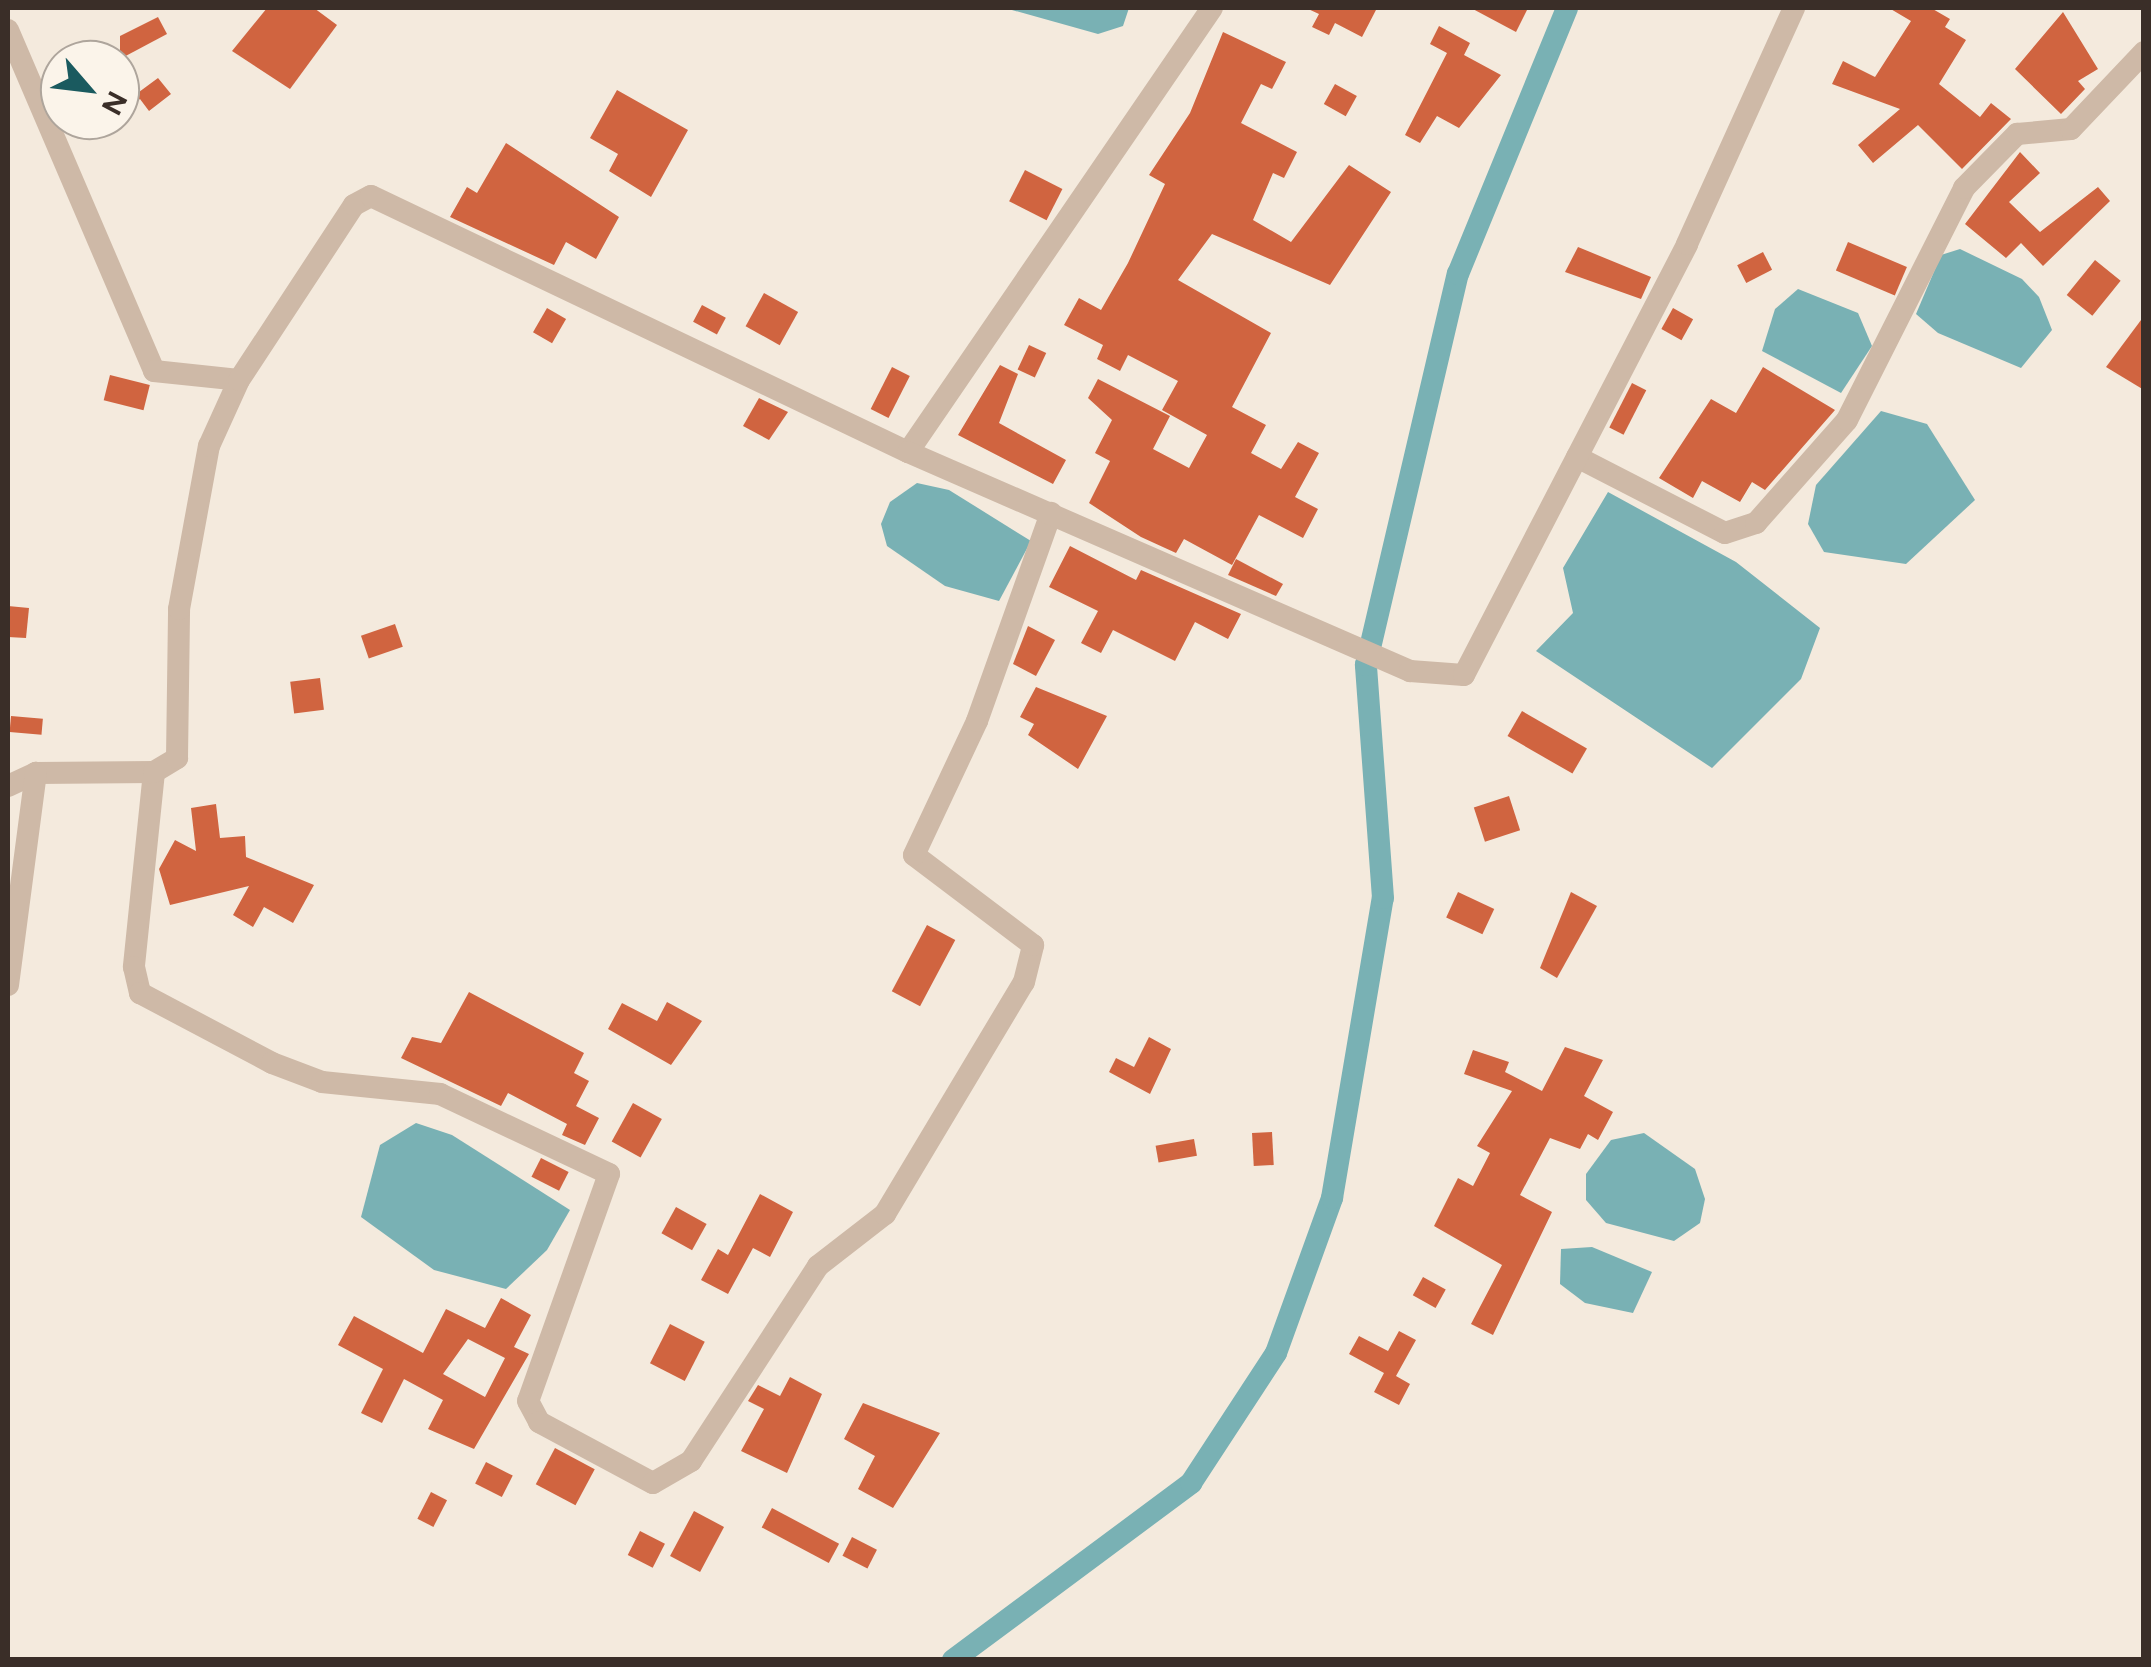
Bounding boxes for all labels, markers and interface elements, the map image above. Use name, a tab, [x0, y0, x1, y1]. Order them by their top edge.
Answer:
north arrow	[40, 40, 140, 140]
text: N	[95, 86, 135, 121]

